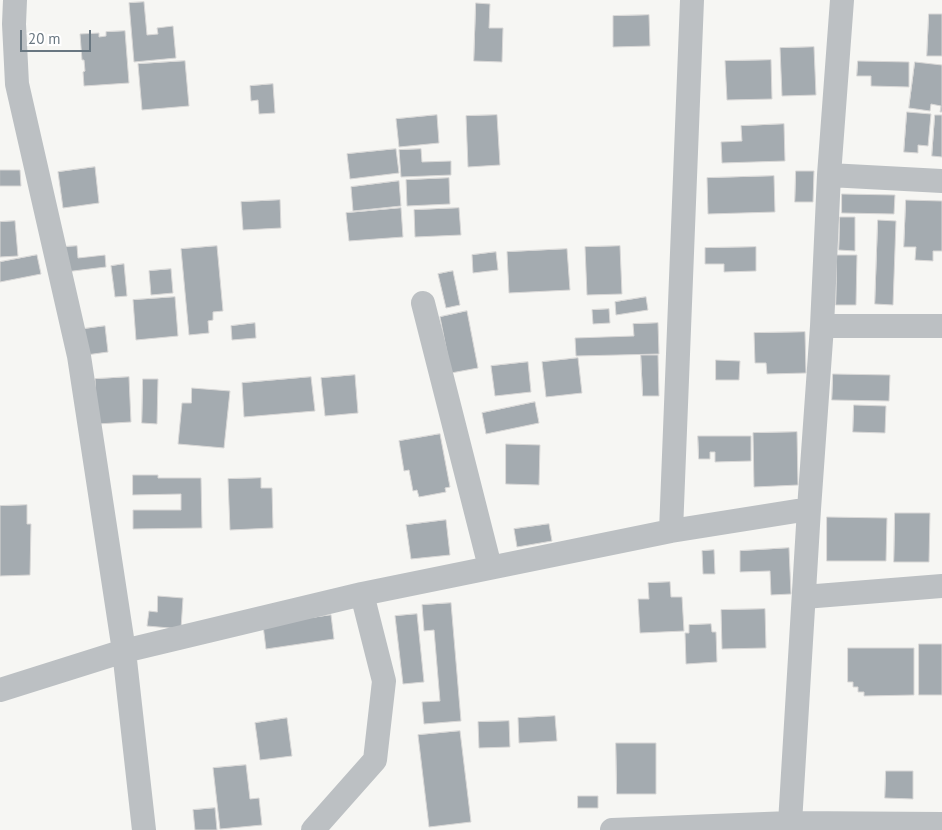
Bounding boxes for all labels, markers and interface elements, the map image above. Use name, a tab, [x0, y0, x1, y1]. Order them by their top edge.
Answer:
scale bar	[22, 20, 94, 52]
text: 20 m	[28, 29, 61, 48]

